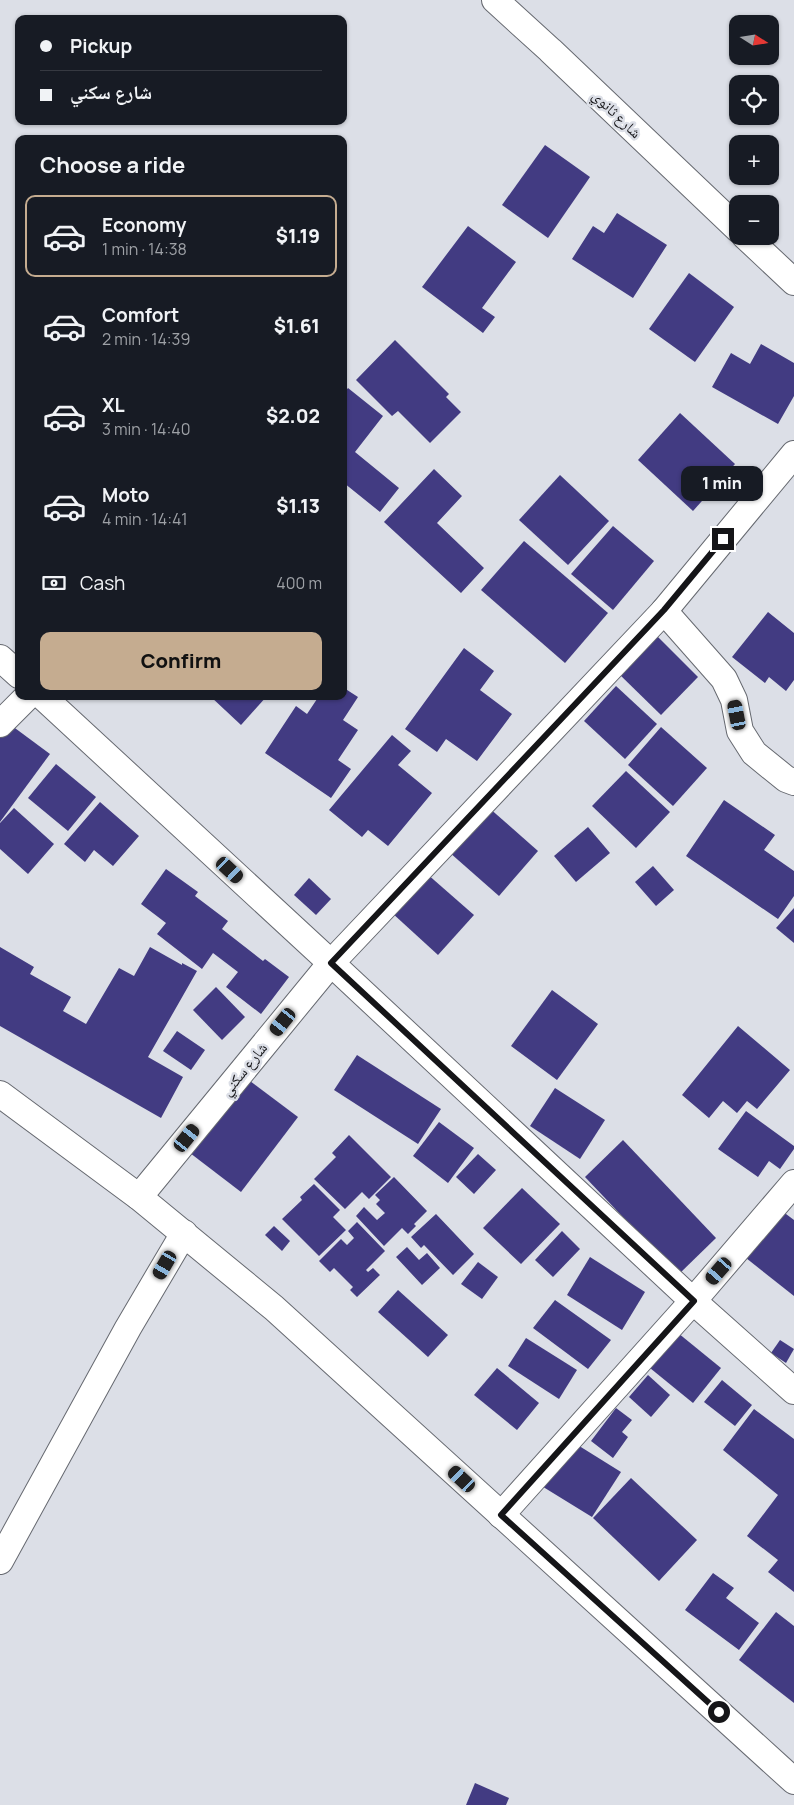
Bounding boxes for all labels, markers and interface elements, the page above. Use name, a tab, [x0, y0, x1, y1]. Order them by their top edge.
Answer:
north arrow	[729, 15, 779, 65]
map controls	[729, 15, 779, 245]
text: Pickup	[70, 33, 132, 59]
button: locate	[729, 75, 779, 125]
text: شارع سكني	[70, 79, 152, 105]
street label: شارع ثانوي	[587, 85, 646, 144]
button: +	[729, 135, 779, 185]
text: Choose a ride	[40, 150, 185, 180]
button: −	[729, 195, 779, 245]
text: Economy	[102, 212, 186, 238]
icon: car	[42, 214, 87, 259]
text: $1.19	[276, 223, 320, 249]
text: 1 min · 14:38	[102, 238, 187, 260]
text: Comfort	[102, 302, 179, 328]
icon: car	[42, 304, 87, 349]
text: $1.61	[274, 313, 320, 339]
text: 2 min · 14:39	[102, 328, 190, 350]
text: XL	[102, 392, 125, 418]
icon: car	[42, 394, 87, 439]
text: $2.02	[266, 403, 320, 429]
text: 3 min · 14:40	[102, 418, 191, 440]
callout: 1 min	[682, 466, 764, 502]
text: 1 min	[702, 472, 742, 494]
text: Moto	[102, 482, 149, 508]
icon: car	[42, 484, 87, 529]
text: $1.13	[276, 493, 320, 519]
text: 4 min · 14:41	[102, 508, 188, 530]
route end	[712, 528, 734, 550]
icon: cash	[40, 569, 68, 597]
text: Cash	[80, 570, 125, 596]
text: 400 m	[276, 572, 322, 594]
button: Confirm	[40, 632, 322, 690]
car	[726, 699, 747, 731]
car	[213, 854, 246, 886]
car	[267, 1006, 298, 1038]
street label: شارع سكني	[216, 1038, 273, 1101]
car	[171, 1122, 202, 1154]
car	[151, 1248, 178, 1282]
car	[703, 1255, 734, 1287]
car	[445, 1463, 478, 1495]
route start	[708, 1701, 730, 1723]

